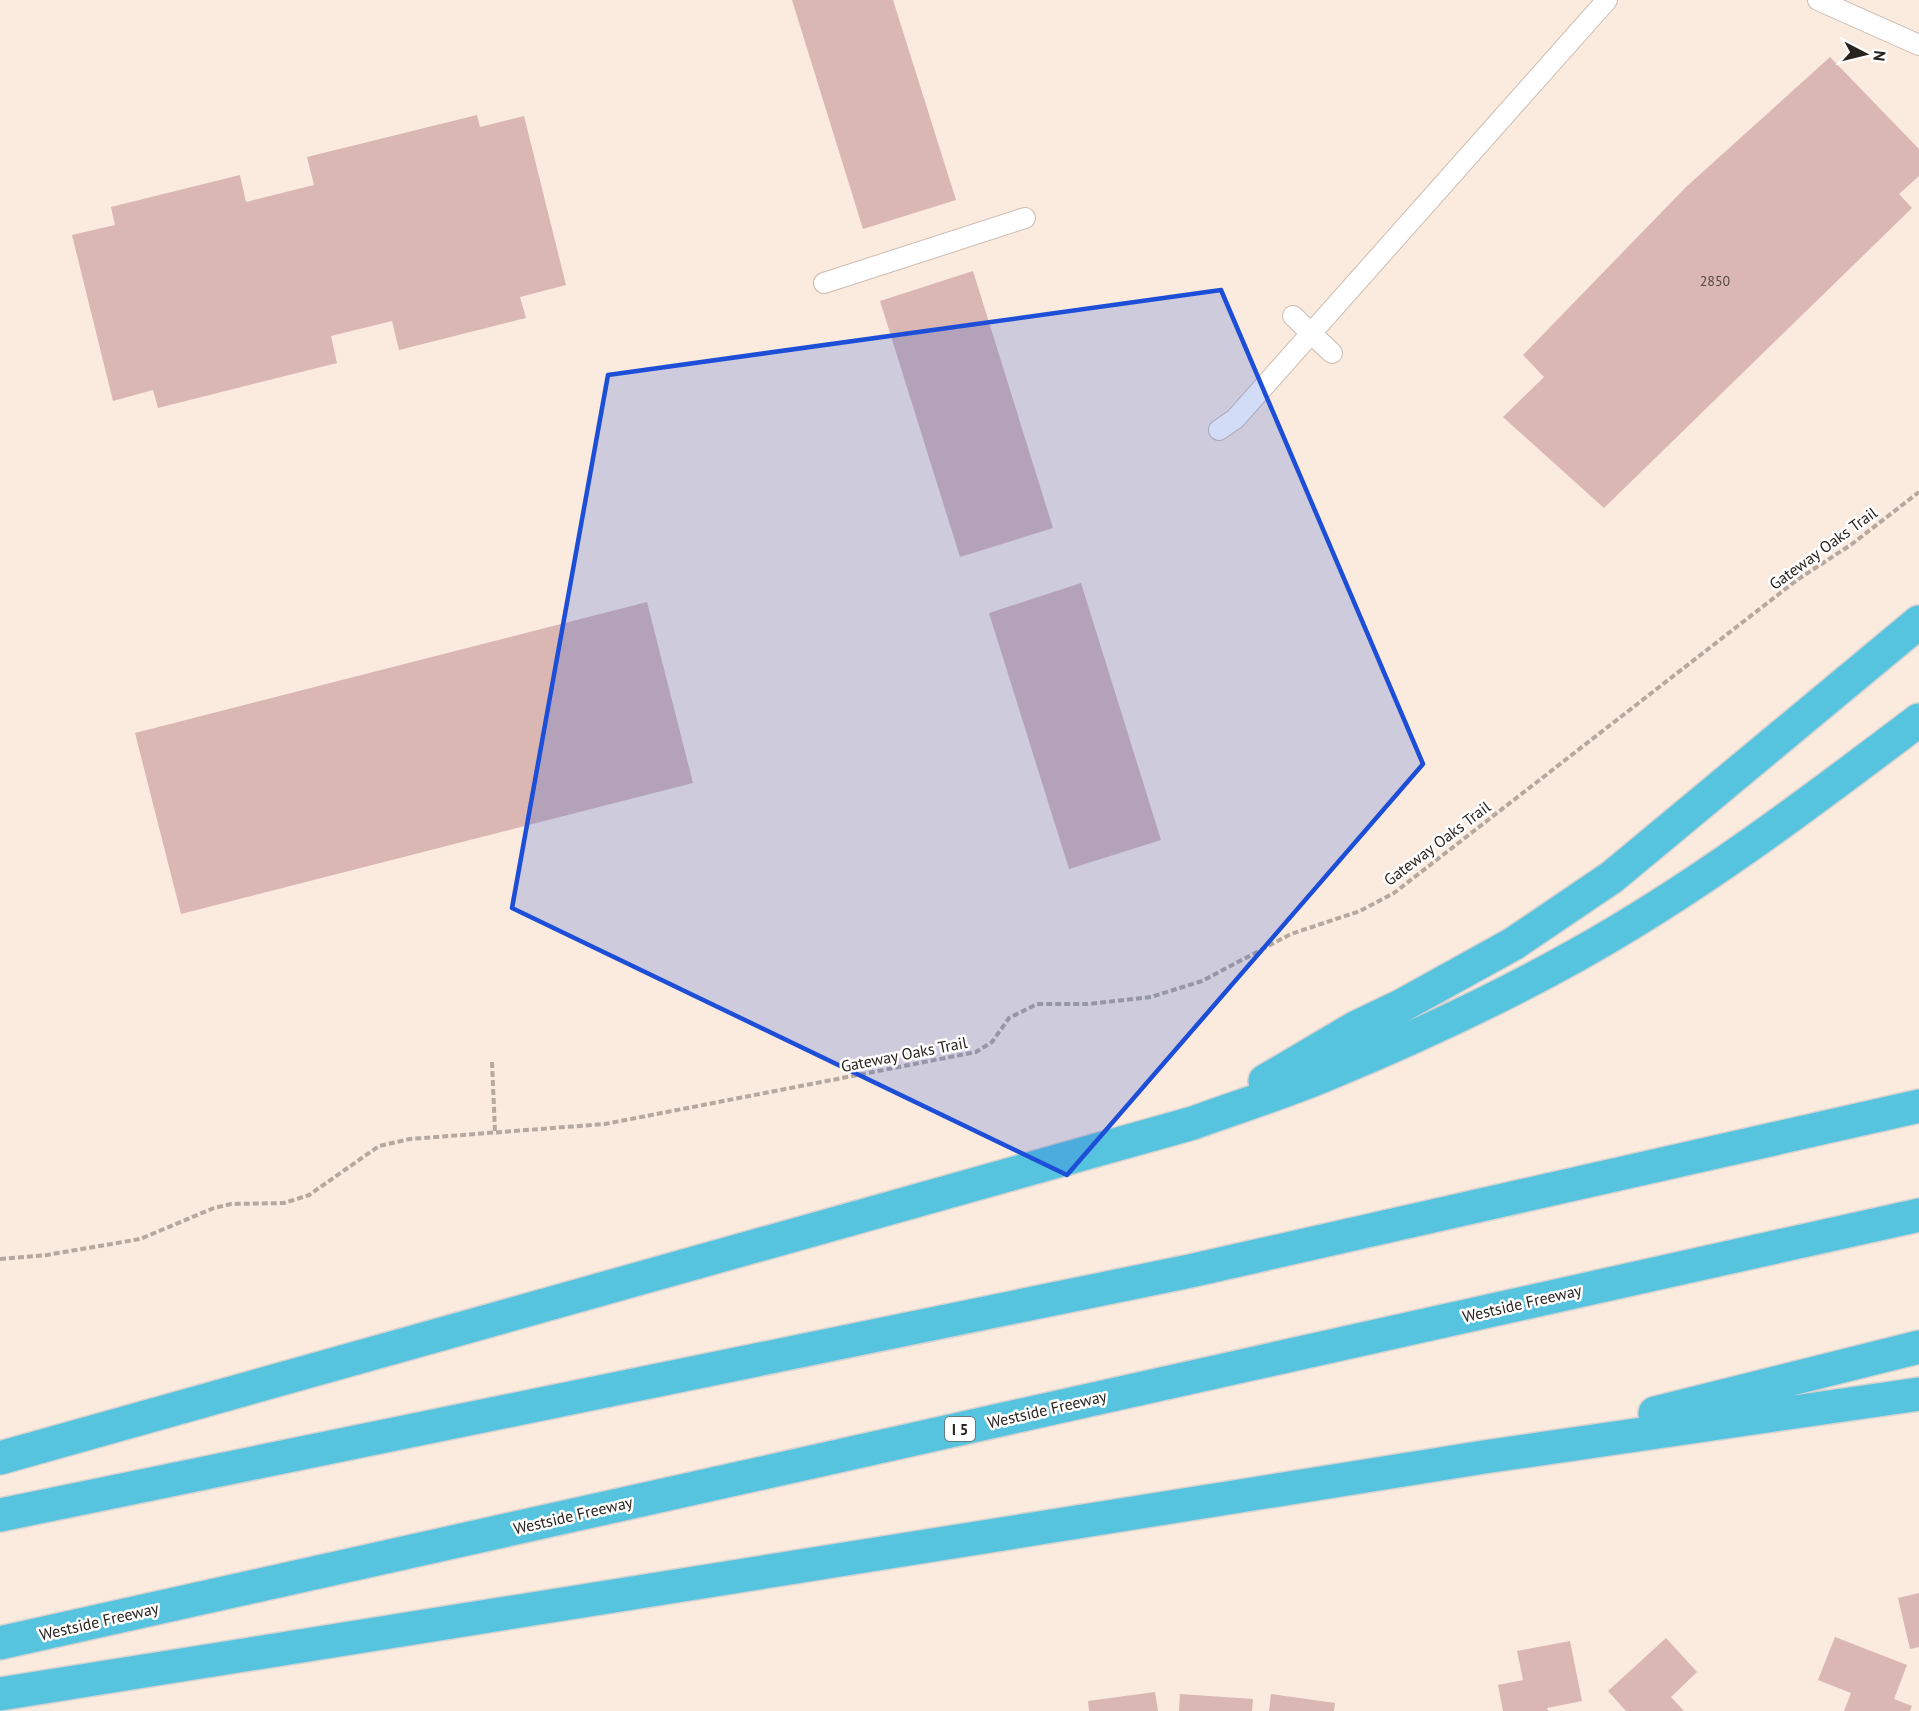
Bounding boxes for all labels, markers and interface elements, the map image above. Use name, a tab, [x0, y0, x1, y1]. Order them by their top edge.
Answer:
north arrow	[1835, 24, 1895, 84]
text: N	[1869, 49, 1890, 62]
house number: 2850	[1700, 272, 1731, 290]
street label: Gateway Oaks Trail	[1765, 502, 1881, 594]
street label: Gateway Oaks Trail	[1380, 796, 1495, 890]
street label: Gateway Oaks Trail	[839, 1032, 969, 1076]
street label: Westside Freeway	[1460, 1279, 1584, 1326]
street label: Westside Freeway	[985, 1385, 1109, 1432]
road number: I 5	[945, 1417, 975, 1441]
street label: Westside Freeway	[511, 1491, 635, 1538]
street label: Westside Freeway	[37, 1597, 161, 1644]

